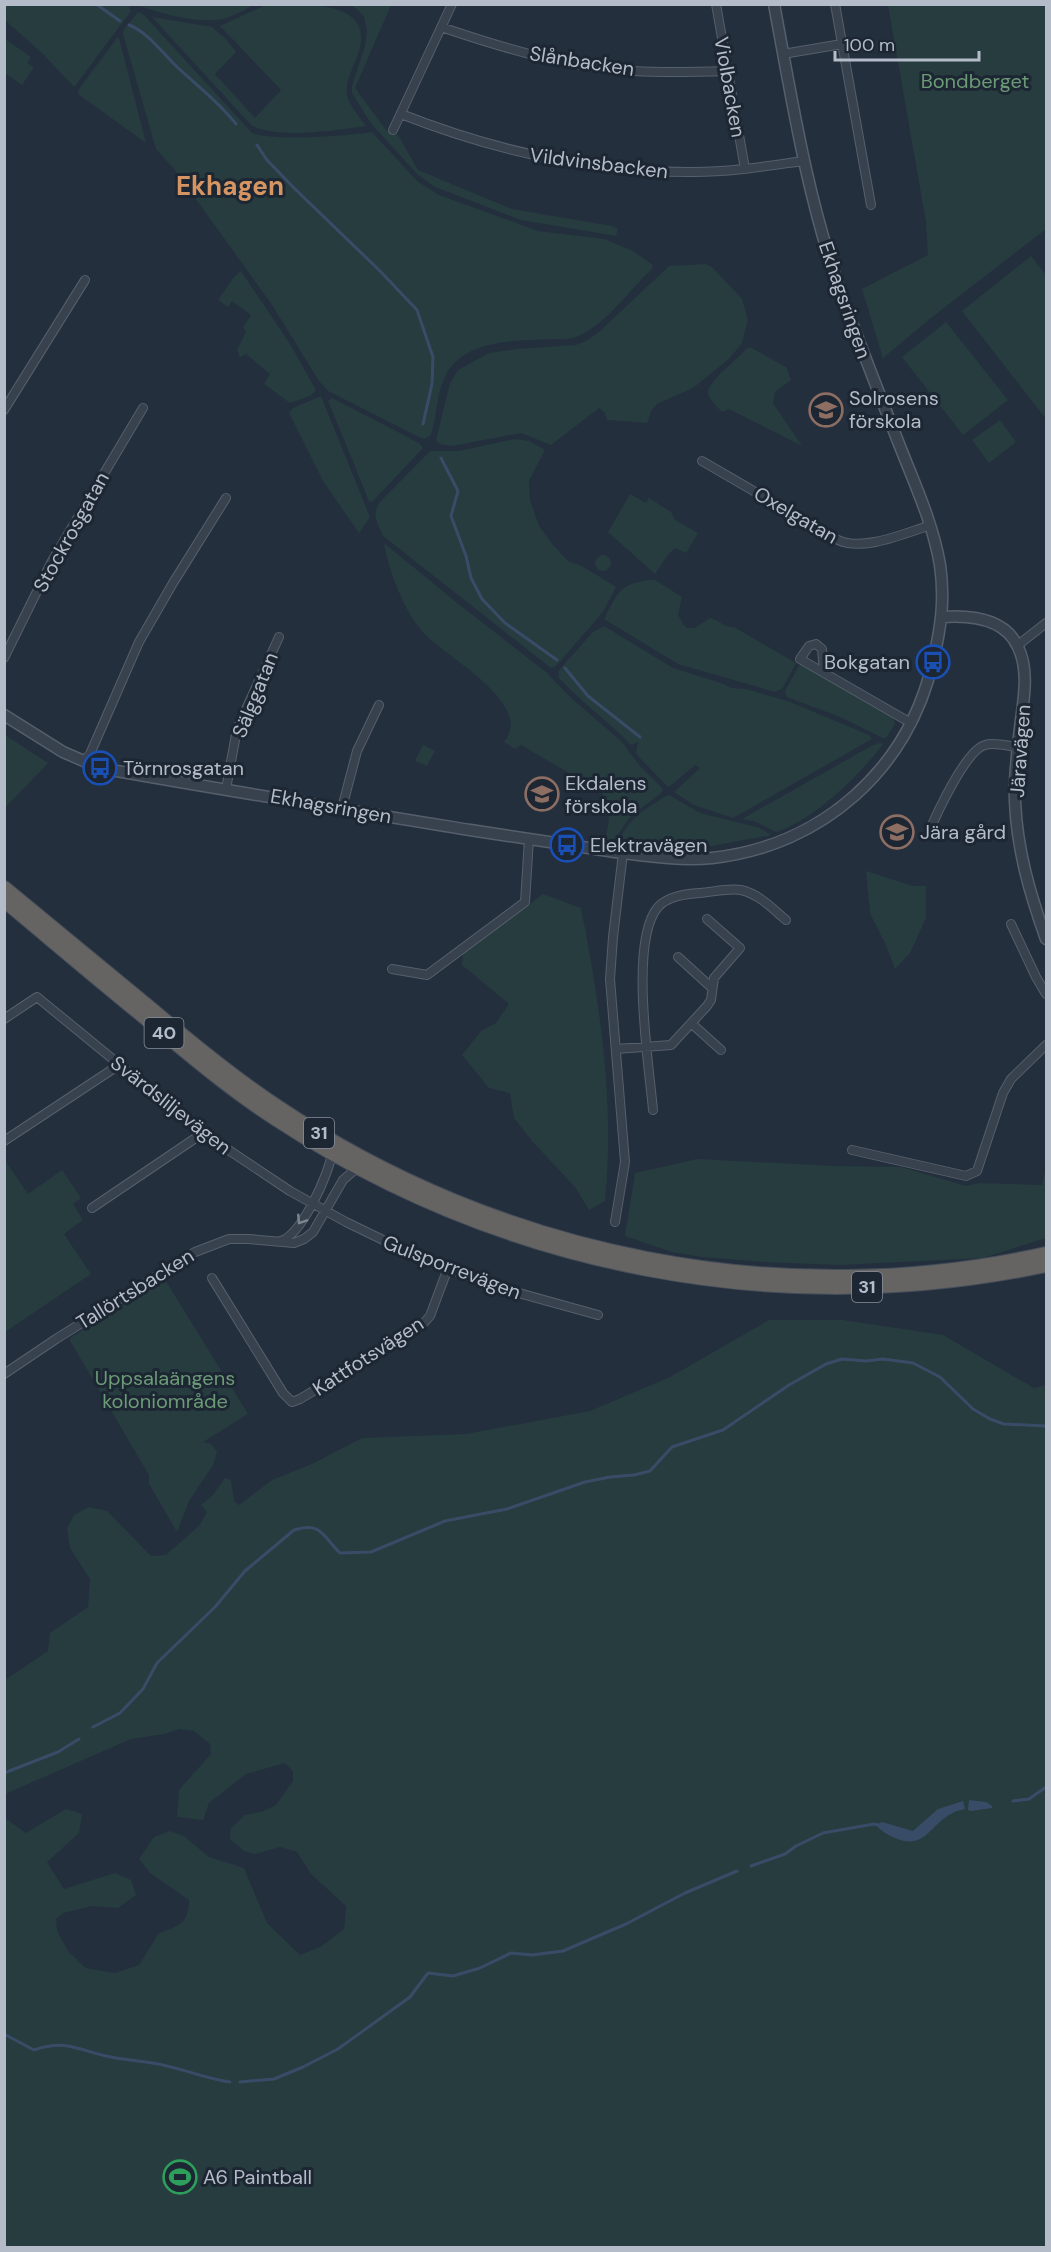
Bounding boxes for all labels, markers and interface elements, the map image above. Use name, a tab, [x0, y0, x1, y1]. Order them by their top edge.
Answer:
scale bar	[835, 24, 979, 62]
text: 100 m	[844, 33, 895, 57]
street label: Violbacken	[708, 35, 752, 139]
street label: Slånbacken	[528, 40, 636, 82]
park label: Bondberget	[921, 68, 1029, 94]
street label: Vildvinsbacken	[528, 142, 670, 184]
district label: Ekhagen	[176, 169, 284, 203]
street label: Ekhagsringen	[813, 238, 877, 362]
place label: Solrosens förskola	[849, 385, 939, 434]
school or university icon: Solrosens förskola	[808, 392, 844, 428]
street label: Stockrosgatan	[27, 467, 115, 597]
street label: Oxelgatan	[749, 481, 843, 549]
bus stop icon: Bokgatan	[915, 644, 951, 680]
street label: Sälggatan	[226, 648, 284, 742]
place label: Bokgatan	[824, 649, 910, 675]
street label: Järavägen	[1004, 704, 1036, 798]
bus stop icon: Törnrosgatan	[82, 750, 118, 786]
place label: Törnrosgatan	[123, 755, 244, 781]
place label: Ekdalens förskola	[565, 770, 646, 819]
school or university icon: Ekdalens förskola	[524, 776, 560, 812]
street label: Ekhagsringen	[269, 783, 393, 829]
school or university icon: Jära gård	[879, 814, 915, 850]
place label: Jära gård	[920, 819, 1006, 845]
bus stop icon: Elektravägen	[549, 827, 585, 863]
place label: Elektravägen	[590, 832, 707, 858]
road number: 40	[144, 1018, 184, 1048]
street label: Svärdsliljevägen	[105, 1050, 237, 1160]
road number: 31	[304, 1118, 334, 1148]
one-way arrow	[297, 1214, 308, 1225]
street label: Gulsporrevägen	[379, 1229, 525, 1305]
street label: Tallörtsbacken	[71, 1243, 199, 1335]
road number: 31	[852, 1272, 882, 1302]
street label: Kattfotsvägen	[308, 1310, 428, 1402]
park label: Uppsalaängens koloniområde	[95, 1365, 235, 1414]
sports icon: A6 Paintball	[162, 2159, 198, 2195]
place label: A6 Paintball	[203, 2164, 312, 2190]

